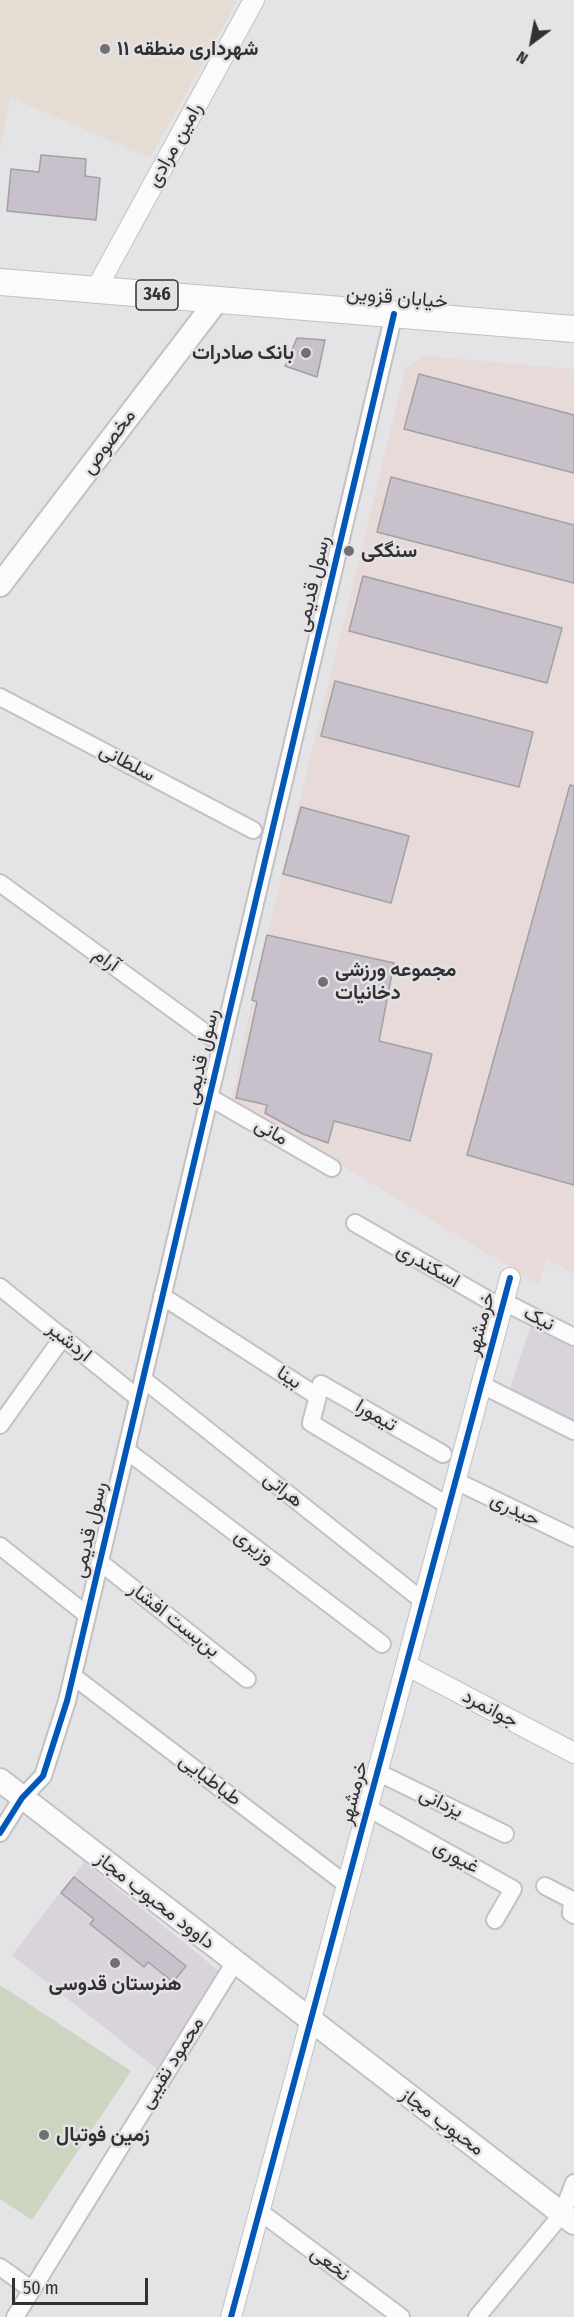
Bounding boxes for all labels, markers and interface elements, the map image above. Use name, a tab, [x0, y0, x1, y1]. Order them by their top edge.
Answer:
north arrow	[502, 12, 562, 72]
place label: شهرداری منطقه ۱۱	[117, 37, 258, 61]
marker: شهرداری منطقه ۱۱	[98, 42, 112, 56]
text: N	[513, 47, 531, 68]
street label: رامین مرادی	[142, 98, 208, 192]
road number: 346	[136, 280, 178, 310]
street label: خیابان قزوین	[345, 282, 449, 314]
place label: بانک صادرات	[192, 341, 294, 365]
marker: بانک صادرات	[299, 346, 313, 360]
street label: مخصوص	[77, 405, 141, 479]
street label: رسول قدیمی	[290, 533, 336, 635]
place label: سنگکی	[361, 539, 417, 563]
marker: سنگکی	[342, 544, 356, 558]
street label: سلطانی	[95, 738, 159, 788]
street label: آرام	[88, 942, 124, 978]
place label: مجموعه ورزشی دخانیات	[335, 958, 456, 1005]
marker: مجموعه ورزشی دخانیات	[316, 975, 330, 989]
street label: رسول قدیمی	[179, 1006, 225, 1108]
street label: مانی	[250, 1113, 292, 1151]
street label: اسکندری	[392, 1238, 464, 1294]
street label: خرمشهر	[461, 1290, 501, 1358]
street label: نیک	[519, 1301, 559, 1337]
street label: اردشیر	[42, 1317, 96, 1367]
street label: بینا	[272, 1361, 306, 1395]
street label: تیمورا	[351, 1395, 401, 1437]
street label: هراتی	[258, 1467, 308, 1513]
street label: رسول قدیمی	[67, 1479, 113, 1581]
street label: حیدری	[486, 1488, 544, 1532]
street label: وزیری	[229, 1524, 279, 1570]
street label: بن‌بست افشار	[124, 1577, 224, 1663]
street label: جوانمرد	[458, 1684, 522, 1734]
street label: طباطبایی	[174, 1749, 246, 1811]
street label: خرمشهر	[334, 1759, 374, 1827]
street label: یزدانی	[415, 1782, 467, 1824]
street label: غیوری	[429, 1835, 483, 1879]
street label: داوود محبوب مجاز	[91, 1847, 219, 1955]
marker: هنرستان قدوسی	[108, 1956, 122, 1970]
place label: هنرستان قدوسی	[48, 1972, 182, 1996]
street label: محمود نقیبی	[134, 2013, 210, 2113]
street label: محبوب مجاز	[395, 2083, 489, 2161]
place label: زمین فوتبال	[56, 2123, 150, 2147]
marker: زمین فوتبال	[37, 2128, 51, 2142]
street label: نخعی	[305, 2241, 355, 2287]
scale bar	[15, 2266, 152, 2304]
text: 50 m	[23, 2277, 59, 2299]

